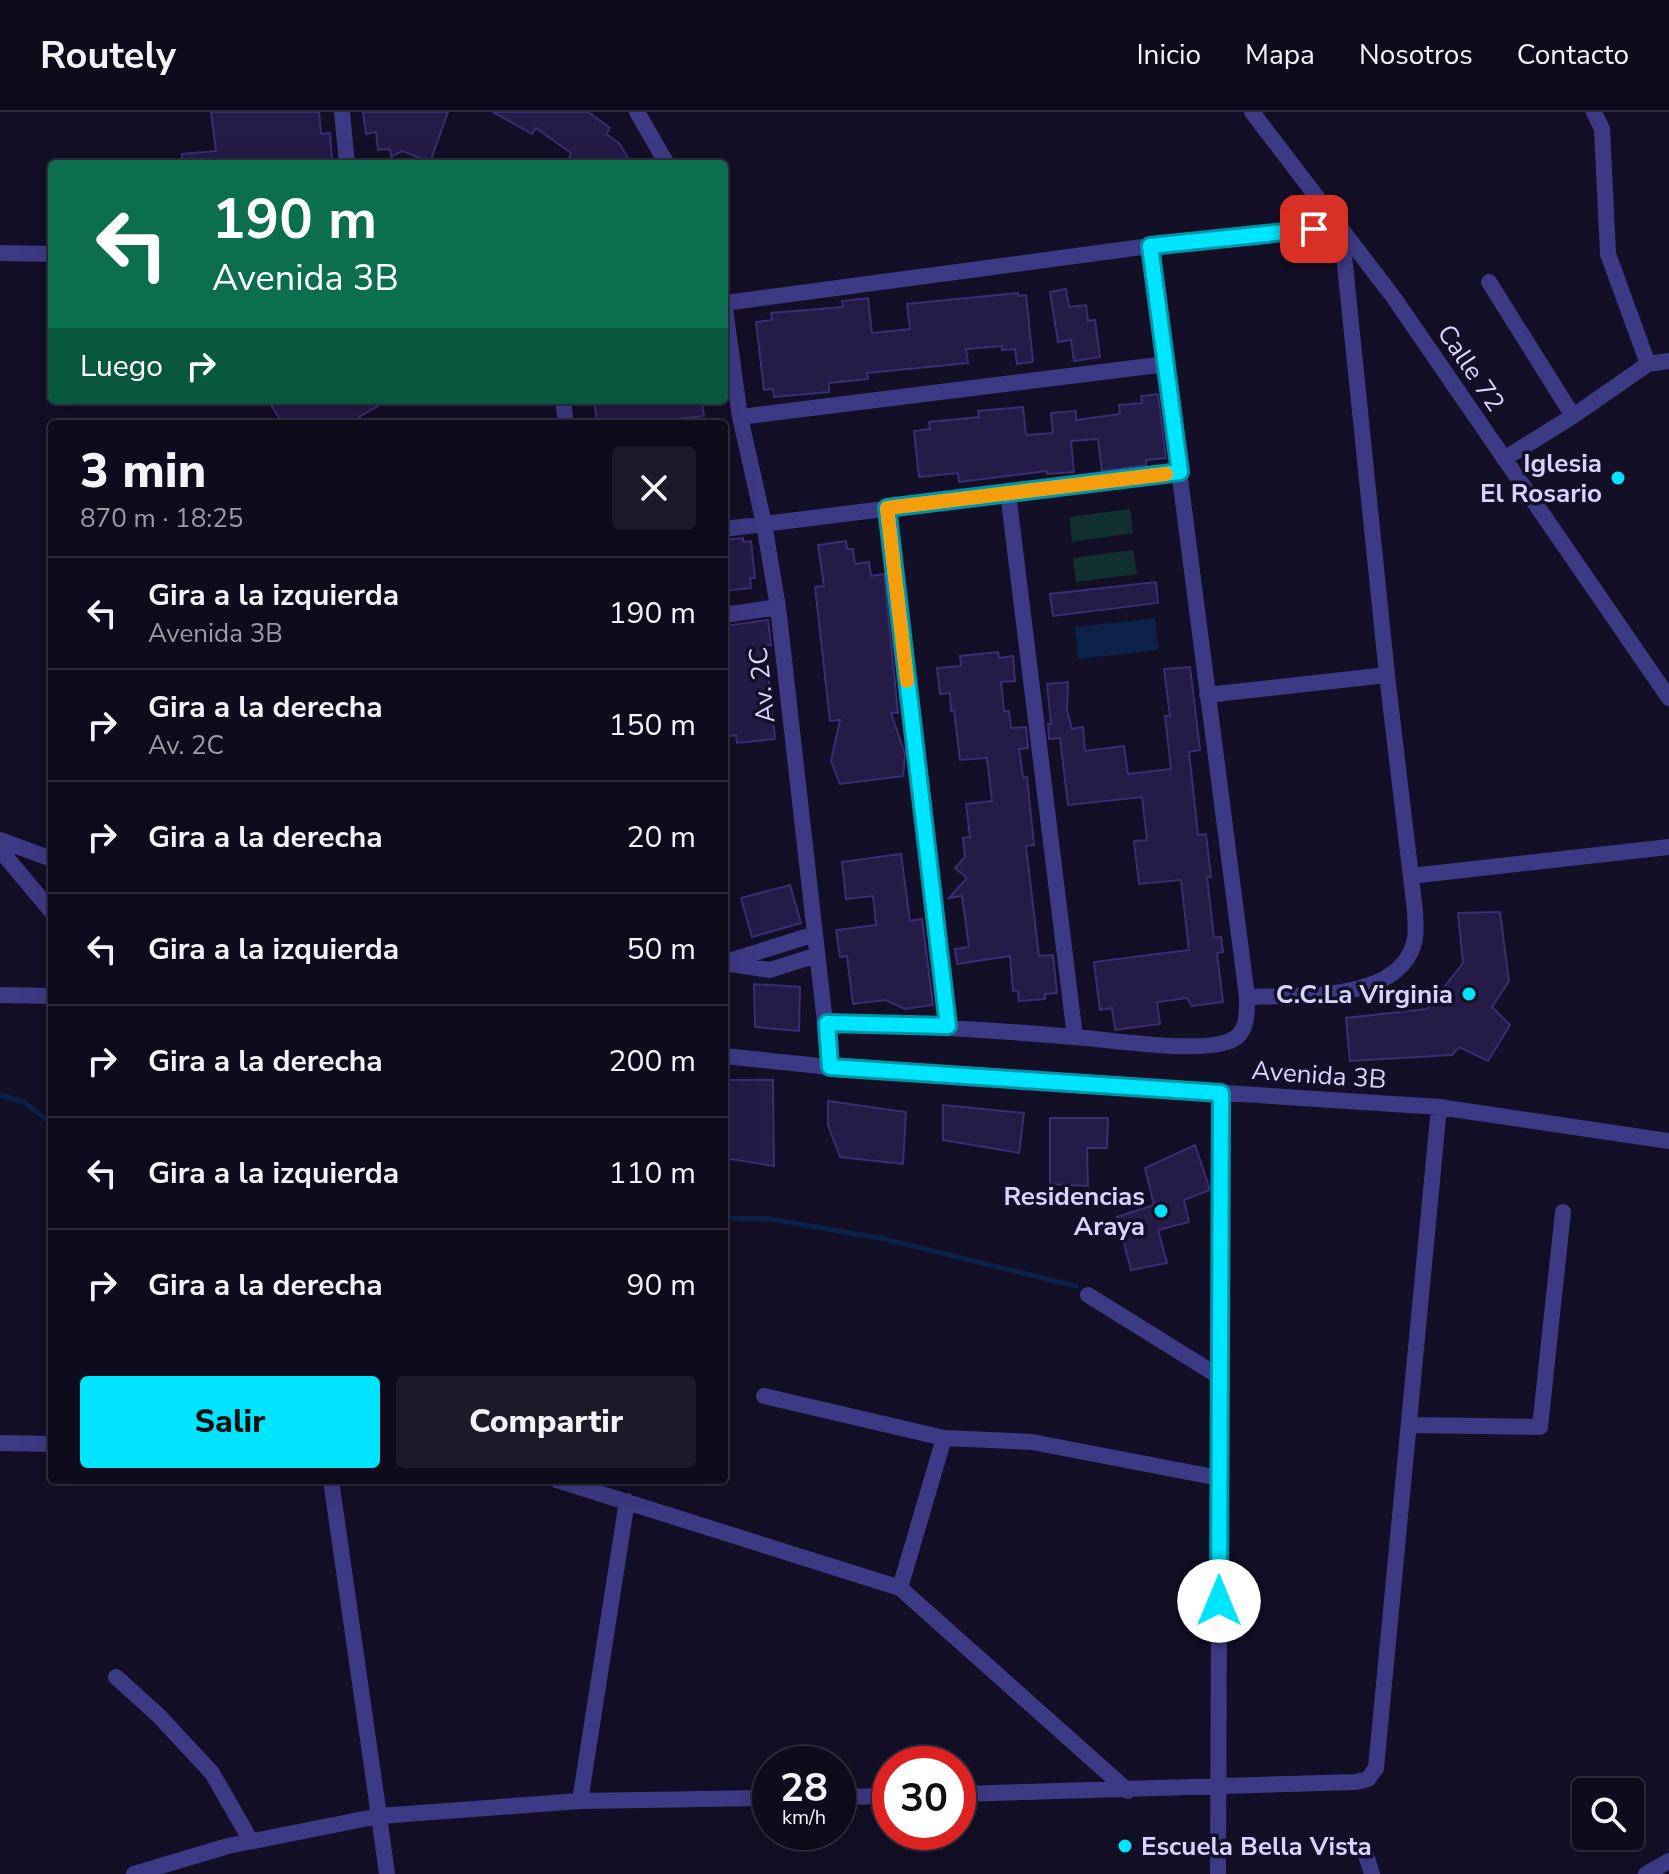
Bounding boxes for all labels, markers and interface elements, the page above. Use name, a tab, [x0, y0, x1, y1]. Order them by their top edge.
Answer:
text: Routely	[40, 30, 176, 81]
text: Inicio	[1136, 36, 1201, 74]
text: Mapa	[1245, 36, 1315, 74]
text: Nosotros	[1359, 36, 1473, 74]
text: Contacto	[1517, 36, 1629, 74]
text: 190 m	[212, 181, 377, 258]
icon: left	[80, 192, 184, 296]
pin	[1280, 195, 1348, 263]
icon: arrive	[1292, 207, 1336, 251]
text: Avenida 3B	[212, 254, 399, 303]
street label: Calle 72	[1429, 318, 1513, 418]
icon: right	[179, 344, 223, 388]
text: Luego	[80, 346, 163, 387]
text: 3 min	[80, 438, 206, 504]
button: close	[612, 446, 696, 530]
place label: Iglesia El Rosario	[1480, 446, 1602, 511]
marker: Iglesia El Rosario	[1609, 469, 1627, 487]
text: 870 m · 18:25	[80, 501, 243, 536]
text: Gira a la izquierda	[148, 575, 399, 616]
icon: left	[80, 591, 124, 635]
text: 190 m	[609, 593, 696, 634]
text: Avenida 3B	[148, 616, 283, 651]
street label: Av. 2C	[741, 645, 783, 725]
text: Gira a la derecha	[148, 687, 383, 728]
icon: right	[80, 703, 124, 747]
text: 150 m	[609, 705, 696, 746]
text: Av. 2C	[148, 728, 224, 763]
icon: right	[80, 815, 124, 859]
text: Gira a la derecha	[148, 817, 383, 858]
text: 20 m	[627, 817, 696, 858]
icon: left	[80, 927, 124, 971]
text: Gira a la izquierda	[148, 929, 399, 970]
text: 50 m	[627, 929, 696, 970]
place label: C.C.La Virginia	[1276, 977, 1453, 1012]
marker: C.C.La Virginia	[1460, 985, 1478, 1003]
icon: right	[80, 1039, 124, 1083]
text: Gira a la derecha	[148, 1041, 383, 1082]
text: 200 m	[609, 1041, 696, 1082]
street label: Avenida 3B	[1250, 1053, 1388, 1097]
icon: left	[80, 1151, 124, 1195]
text: Gira a la izquierda	[148, 1153, 399, 1194]
text: 110 m	[609, 1153, 696, 1194]
place label: Residencias Araya	[1003, 1179, 1145, 1244]
marker: Residencias Araya	[1152, 1202, 1170, 1220]
icon: right	[80, 1263, 124, 1307]
text: Gira a la derecha	[148, 1265, 383, 1306]
text: 90 m	[627, 1265, 696, 1306]
button: Salir	[80, 1376, 380, 1468]
button: Compartir	[396, 1376, 696, 1468]
position arrow	[1177, 1559, 1261, 1643]
speed limit sign: 30	[872, 1746, 976, 1850]
text: 28	[780, 1761, 828, 1815]
map controls	[1572, 1778, 1644, 1850]
button: search	[1572, 1778, 1644, 1850]
text: km/h	[782, 1804, 826, 1831]
place label: Escuela Bella Vista	[1141, 1829, 1372, 1864]
marker: Escuela Bella Vista	[1116, 1837, 1134, 1855]

